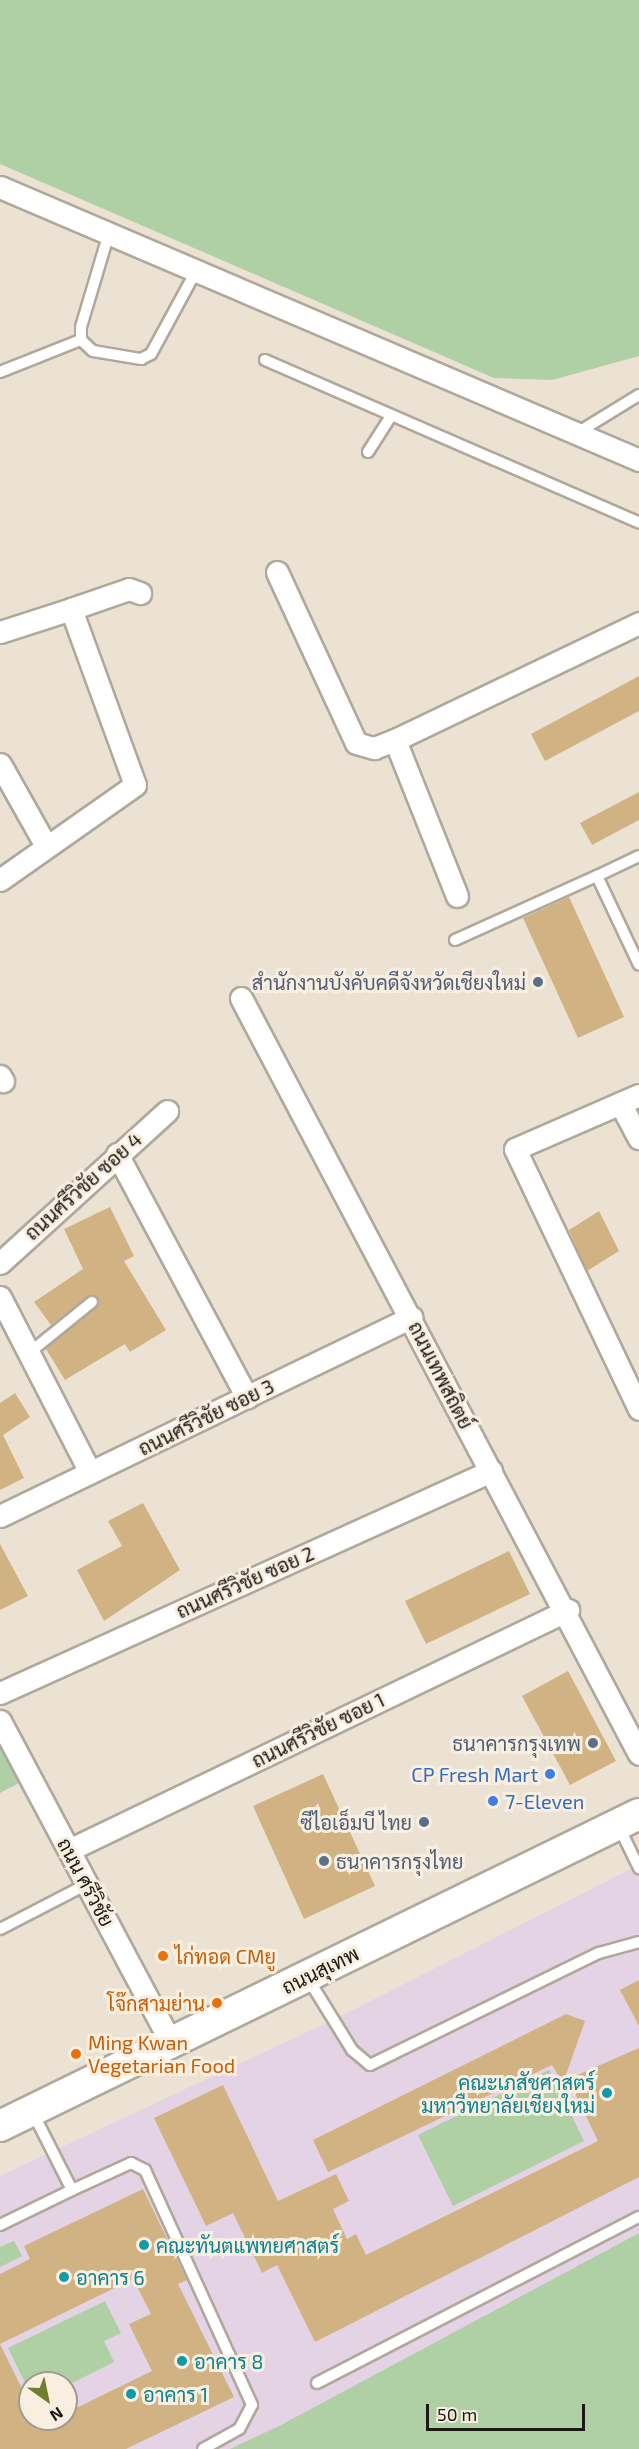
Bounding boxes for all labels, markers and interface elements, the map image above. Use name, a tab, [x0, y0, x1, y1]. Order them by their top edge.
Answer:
place label: สำนักงานบังคับคดีจังหวัดเชียงใหม่	[252, 970, 526, 994]
marker: สำนักงานบังคับคดีจังหวัดเชียงใหม่	[531, 975, 545, 989]
street label: ถนนศรีวิชัย ซอย 4	[19, 1127, 147, 1245]
street label: ถนนเทพสถิตย์	[404, 1317, 478, 1433]
street label: ถนนศรีวิชัย ซอย 3	[134, 1374, 278, 1460]
street label: ถนนศรีวิชัย ซอย 2	[172, 1541, 318, 1623]
street label: ถนนศรีวิชัย ซอย 1	[248, 1687, 388, 1773]
place label: ธนาคารกรุงเทพ	[452, 1731, 581, 1755]
marker: ธนาคารกรุงเทพ	[586, 1736, 600, 1750]
place label: CP Fresh Mart	[411, 1762, 538, 1786]
marker: CP Fresh Mart	[543, 1767, 557, 1781]
place label: 7-Eleven	[505, 1789, 584, 1813]
marker: 7-Eleven	[486, 1794, 500, 1808]
place label: ซีไอเอ็มบี ไทย	[300, 1810, 412, 1834]
marker: ซีไอเอ็มบี ไทย	[417, 1815, 431, 1829]
street label: ถนน ศรีวิชัย	[53, 1834, 119, 1930]
place label: ธนาคารกรุงไทย	[336, 1849, 463, 1873]
marker: ธนาคารกรุงไทย	[317, 1854, 331, 1868]
street label: ถนนสุเทพ	[278, 1941, 362, 1999]
place label: ไก่ทอด CMยู	[175, 1944, 276, 1968]
marker: ไก่ทอด CMยู	[156, 1949, 170, 1963]
place label: โจ๊กสามย่าน	[107, 1991, 205, 2015]
marker: โจ๊กสามย่าน	[210, 1996, 224, 2010]
place label: Ming Kwan Vegetarian Food	[88, 2030, 235, 2077]
marker: Ming Kwan Vegetarian Food	[69, 2047, 83, 2061]
place label: คณะเภสัชศาสตร์ มหาวืทยาลัยเชียงใหม่	[421, 2070, 595, 2117]
marker: คณะเภสัชศาสตร์ มหาวืทยาลัยเชียงใหม่	[600, 2086, 614, 2100]
place label: คณะทันตแพทยศาสตร์	[156, 2233, 339, 2257]
marker: คณะทันตแพทยศาสตร์	[137, 2238, 151, 2252]
place label: อาคาร 6	[76, 2265, 145, 2289]
marker: อาคาร 6	[57, 2270, 71, 2284]
place label: อาคาร 8	[194, 2349, 263, 2373]
marker: อาคาร 8	[175, 2354, 189, 2368]
north arrow	[18, 2371, 78, 2431]
place label: อาคาร 1	[143, 2382, 208, 2406]
marker: อาคาร 1	[124, 2387, 138, 2401]
scale bar	[429, 2392, 588, 2430]
text: 50 m	[437, 2403, 477, 2425]
text: N	[47, 2404, 67, 2426]

